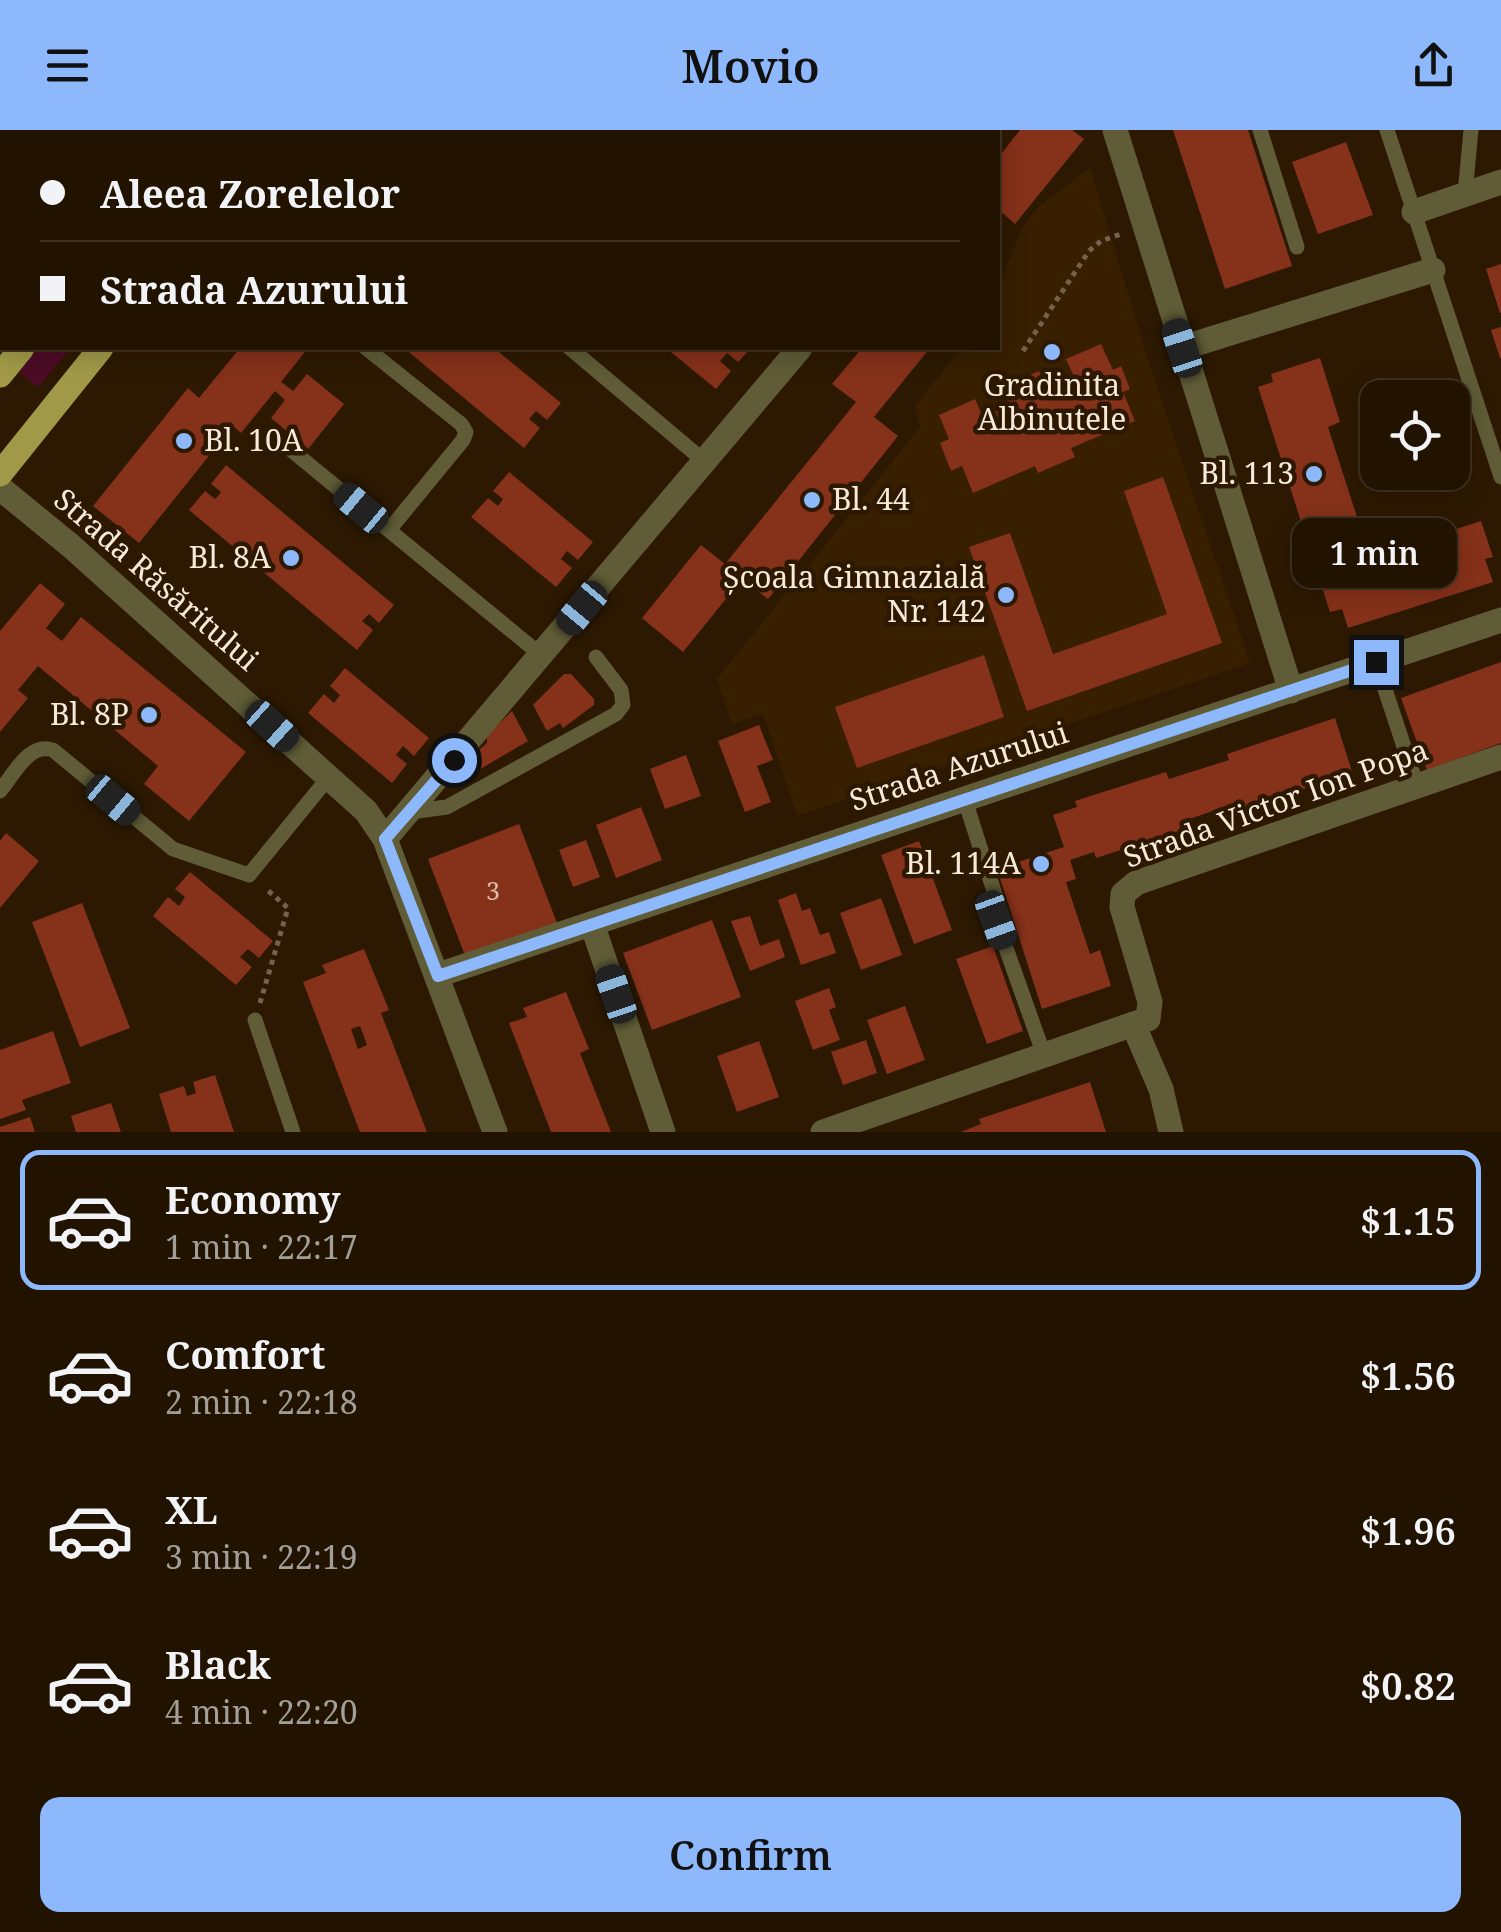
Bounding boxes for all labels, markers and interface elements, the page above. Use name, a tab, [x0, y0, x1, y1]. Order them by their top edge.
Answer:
text: Movio	[681, 35, 820, 96]
icon: menu	[40, 38, 95, 93]
icon: share	[1406, 38, 1461, 93]
text: Aleea Zorelelor	[100, 167, 400, 219]
text: Strada Azurului	[100, 263, 408, 315]
car	[1158, 315, 1206, 381]
marker: Gradinita Albinutele	[1041, 341, 1063, 363]
place label: Gradinita Albinutele	[978, 364, 1126, 439]
map controls	[1360, 380, 1470, 490]
button: locate	[1360, 380, 1470, 490]
place label: Bl. 10A	[204, 419, 304, 460]
marker: Bl. 10A	[173, 430, 195, 452]
place label: Bl. 113	[1199, 452, 1294, 493]
marker: Bl. 113	[1303, 463, 1325, 485]
car	[328, 477, 394, 539]
place label: Bl. 44	[832, 478, 910, 519]
street label: Strada Răsăritului	[46, 479, 268, 679]
marker: Bl. 44	[801, 489, 823, 511]
callout: 1 min	[1294, 517, 1458, 587]
text: 1 min	[1330, 531, 1419, 574]
place label: Bl. 8A	[189, 536, 272, 577]
marker: Bl. 8A	[280, 547, 302, 569]
place label: Școala Gimnazială Nr. 142	[723, 556, 986, 631]
car	[551, 575, 613, 641]
marker: Școala Gimnazială Nr. 142	[995, 584, 1017, 606]
route end	[1354, 640, 1399, 685]
place label: Bl. 8P	[50, 693, 129, 734]
car	[240, 695, 304, 757]
marker: Bl. 8P	[138, 704, 160, 726]
street label: Strada Azurului	[844, 711, 1073, 820]
street label: Strada Victor Ion Popa	[1118, 728, 1433, 877]
route start	[432, 738, 477, 783]
car	[80, 769, 146, 831]
place label: Bl. 114A	[905, 842, 1022, 883]
marker: Bl. 114A	[1030, 853, 1052, 875]
house number: 3	[486, 873, 500, 907]
car	[972, 887, 1020, 953]
car	[592, 961, 640, 1027]
text: Economy	[165, 1173, 341, 1225]
icon: car	[45, 1175, 135, 1265]
text: $1.15	[1360, 1194, 1456, 1246]
text: 1 min · 22:17	[165, 1225, 358, 1268]
text: Comfort	[165, 1328, 325, 1380]
icon: car	[45, 1330, 135, 1420]
text: $1.56	[1360, 1349, 1456, 1401]
text: 2 min · 22:18	[165, 1380, 358, 1423]
text: XL	[165, 1483, 218, 1535]
icon: car	[45, 1485, 135, 1575]
text: $1.96	[1360, 1504, 1456, 1556]
text: 3 min · 22:19	[165, 1535, 358, 1578]
text: Black	[165, 1638, 271, 1690]
icon: car	[45, 1640, 135, 1730]
text: $0.82	[1360, 1659, 1456, 1711]
text: 4 min · 22:20	[165, 1690, 358, 1733]
button: Confirm	[40, 1797, 1461, 1912]

